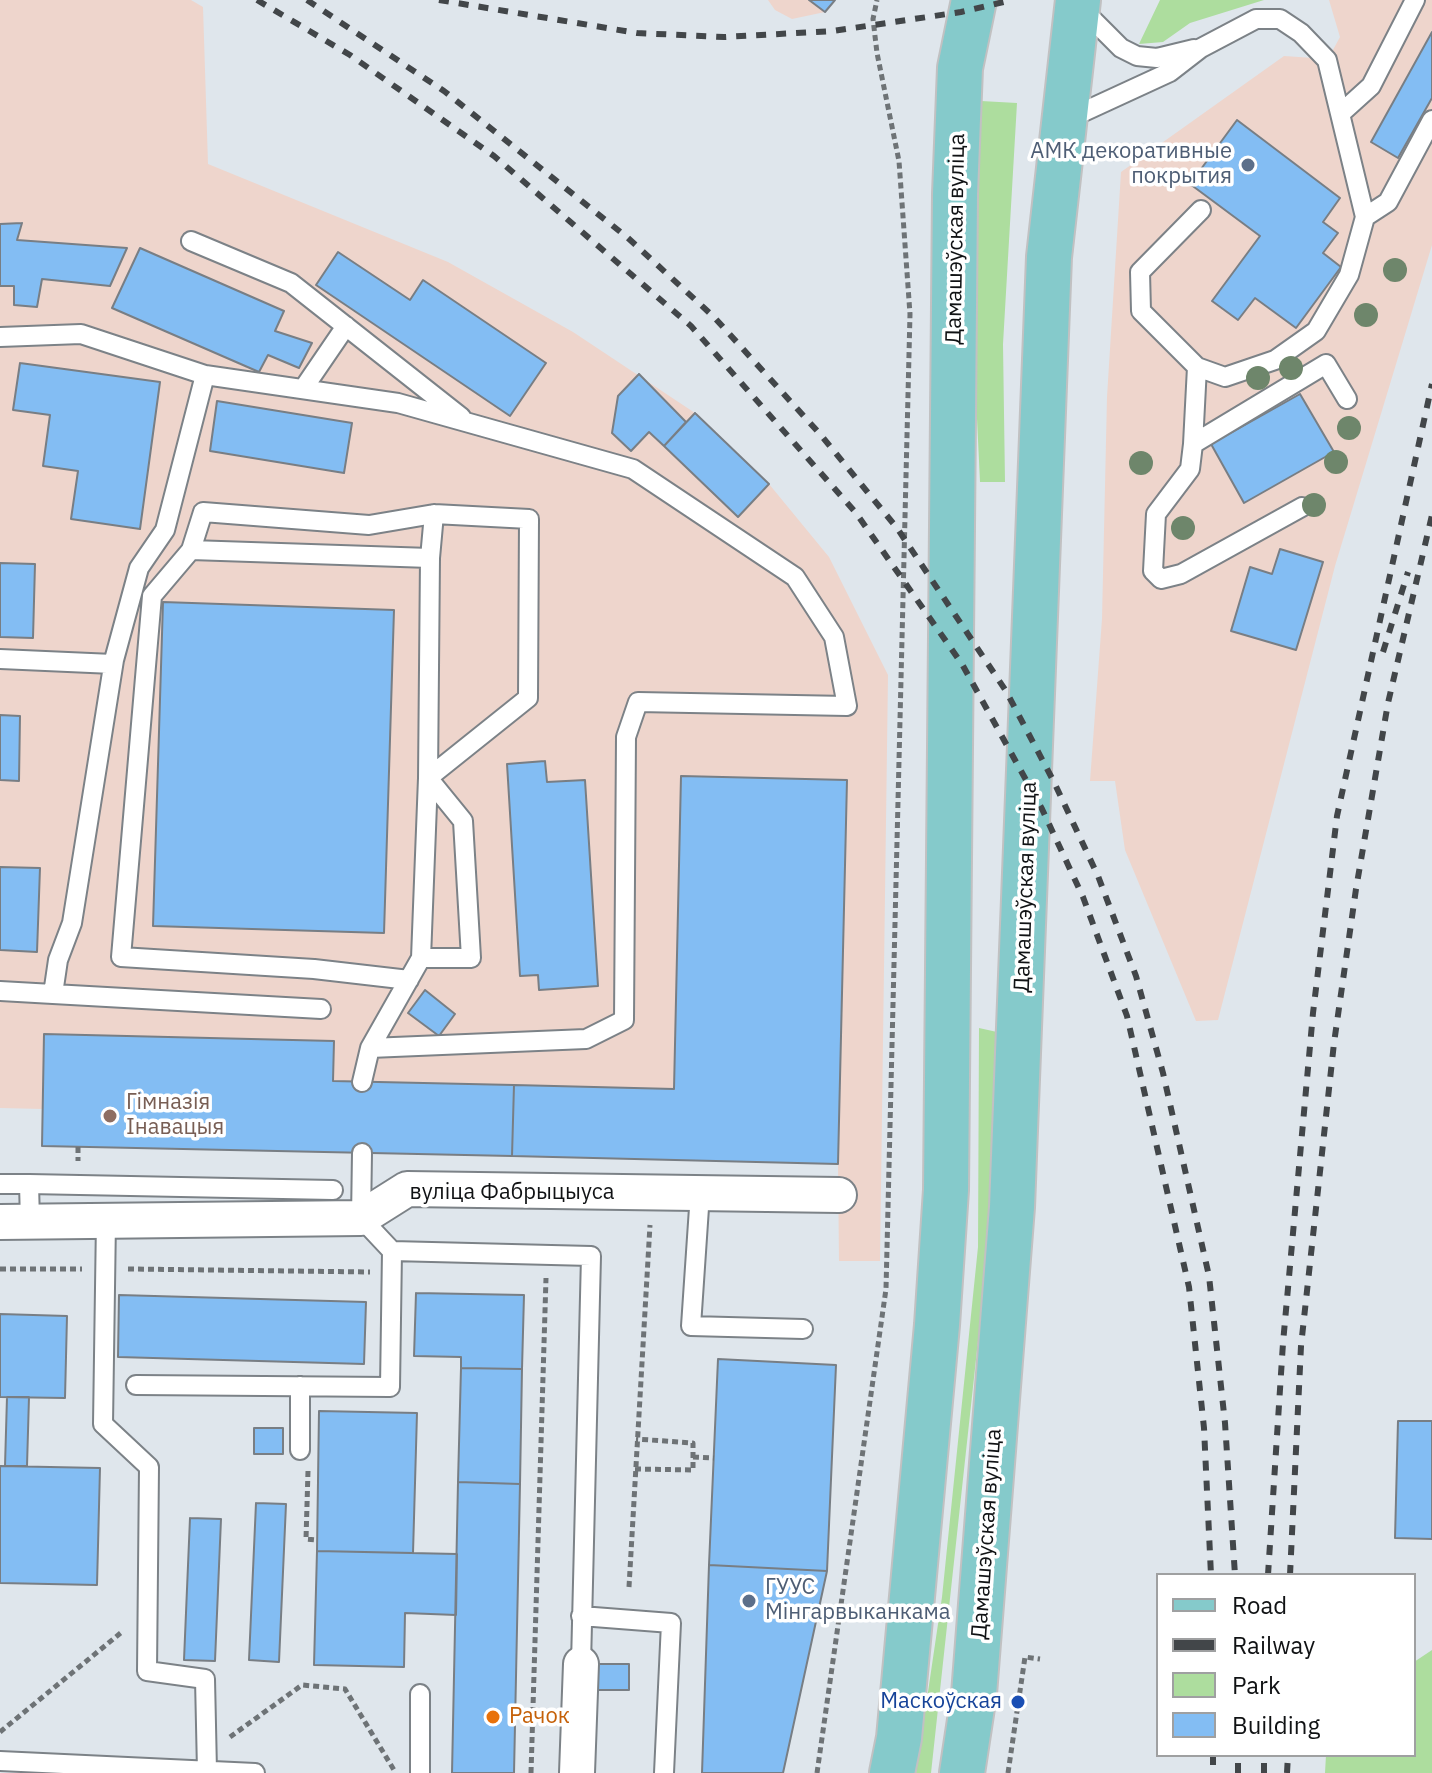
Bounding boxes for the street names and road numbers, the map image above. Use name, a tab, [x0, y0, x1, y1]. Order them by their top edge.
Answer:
street label: Дамашэўская вуліца	[941, 133, 971, 345]
street label: Дамашэўская вуліца	[1009, 781, 1043, 993]
street label: вуліца Фабрыцыуса	[410, 1180, 614, 1206]
street label: Дамашэўская вуліца	[966, 1428, 1008, 1640]

